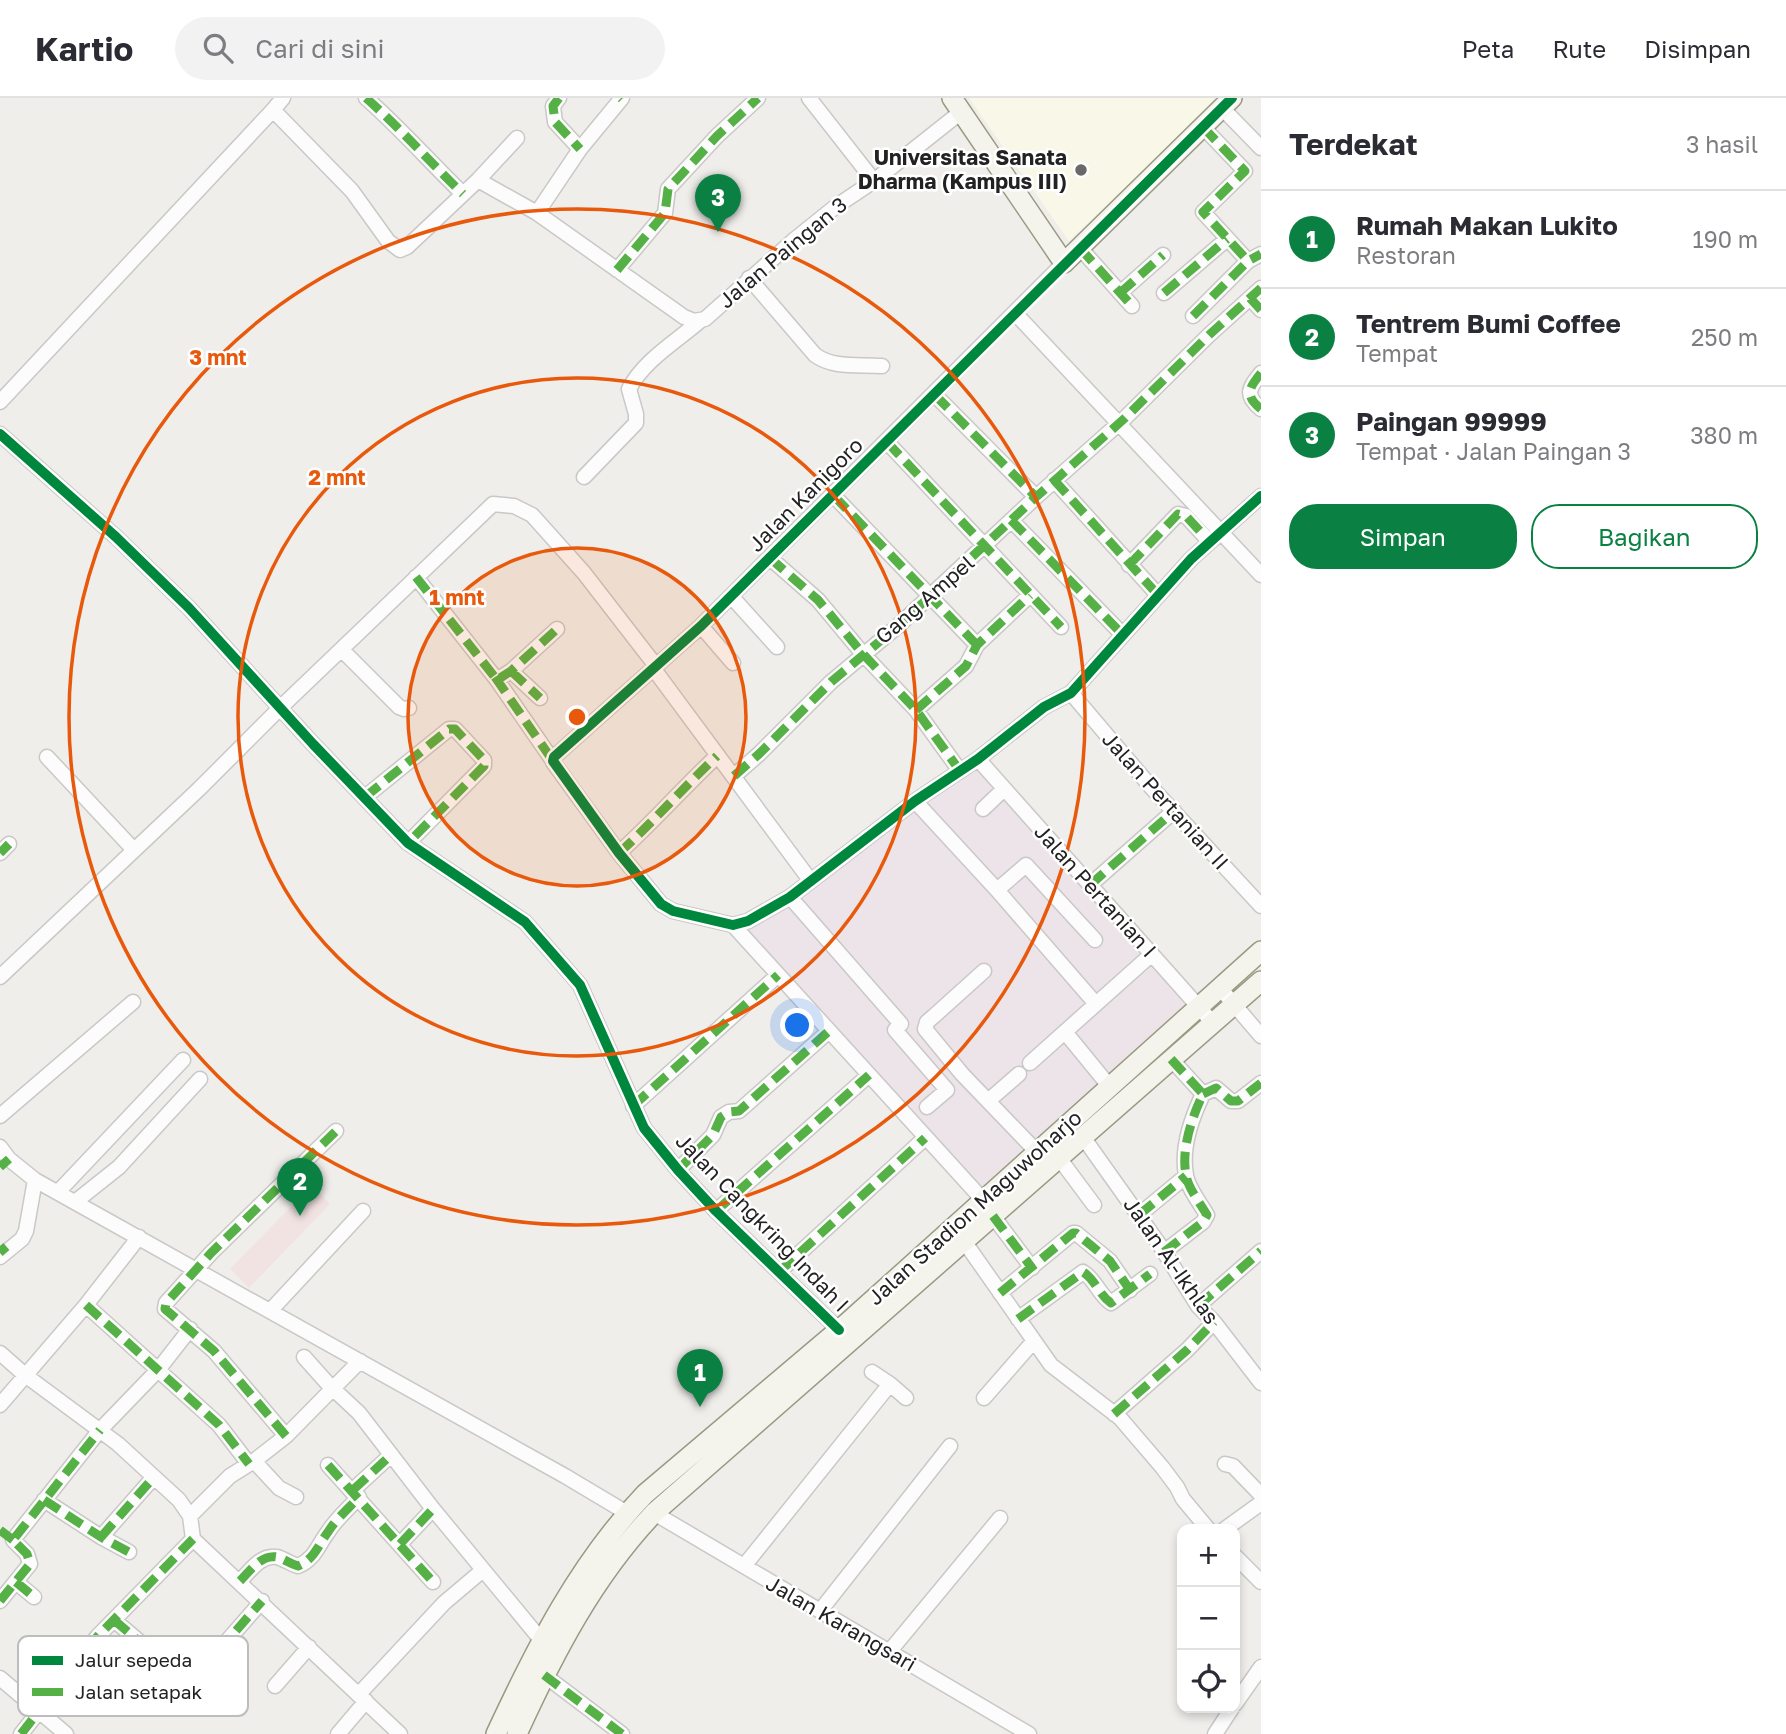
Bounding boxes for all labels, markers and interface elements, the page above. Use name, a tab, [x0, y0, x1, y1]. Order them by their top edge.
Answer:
search box	[175, 17, 665, 80]
text: Kartio	[35, 29, 133, 68]
icon: search	[199, 29, 237, 67]
text: Cari di sini	[255, 33, 384, 64]
text: Peta	[1462, 34, 1514, 63]
text: Rute	[1552, 34, 1606, 63]
text: Disimpan	[1644, 34, 1751, 63]
text: Terdekat	[1289, 126, 1418, 162]
text: 3 hasil	[1686, 130, 1758, 158]
place label: Universitas Sanata Dharma (Kampus III)	[858, 144, 1067, 194]
marker: Universitas Sanata Dharma (Kampus III)	[1073, 162, 1089, 178]
pin: 3	[695, 174, 741, 232]
street label: Jalan Paingan 3	[714, 192, 852, 314]
text: Rumah Makan Lukito	[1356, 210, 1618, 241]
text: 1	[1306, 225, 1318, 253]
text: 190 m	[1693, 225, 1758, 253]
text: Restoran	[1356, 241, 1456, 269]
text: Tentrem Bumi Coffee	[1356, 308, 1621, 339]
text: 2	[1305, 323, 1319, 351]
text: 250 m	[1691, 323, 1758, 351]
text: Tempat	[1356, 339, 1438, 367]
text: 3 mnt	[189, 344, 247, 370]
text: Paingan 99999	[1356, 406, 1547, 437]
text: 3	[1305, 421, 1319, 449]
text: 380 m	[1690, 421, 1758, 449]
street label: Jalan Kanigoro	[743, 432, 868, 557]
text: Tempat · Jalan Paingan 3	[1356, 437, 1631, 465]
text: 2 mnt	[308, 464, 366, 490]
button: Simpan	[1289, 504, 1517, 569]
button: Bagikan	[1531, 504, 1758, 569]
street label: Gang Ampel	[870, 549, 979, 649]
text: 1 mnt	[429, 584, 485, 610]
centre of rings	[565, 705, 589, 729]
street label: Jalan Pertanian II	[1097, 726, 1235, 875]
street label: Jalan Pertanian I	[1029, 818, 1162, 962]
your location	[780, 1008, 814, 1042]
street label: Jalan Stadion Maguwoharjo	[862, 1104, 1087, 1310]
street label: Jalan Cangkring Indah I	[671, 1128, 855, 1317]
pin: 2	[277, 1158, 323, 1216]
street label: Jalan Al-Ikhlas	[1118, 1192, 1225, 1329]
pin: 1	[677, 1349, 723, 1407]
map controls	[1177, 1524, 1240, 1713]
button: +	[1177, 1524, 1240, 1587]
street label: Jalan Karangsari	[762, 1570, 921, 1677]
button: −	[1177, 1587, 1240, 1650]
legend	[18, 1636, 248, 1716]
text: Jalur sepeda	[75, 1648, 192, 1671]
button: locate	[1177, 1650, 1240, 1713]
text: Jalan setapak	[75, 1680, 202, 1703]

